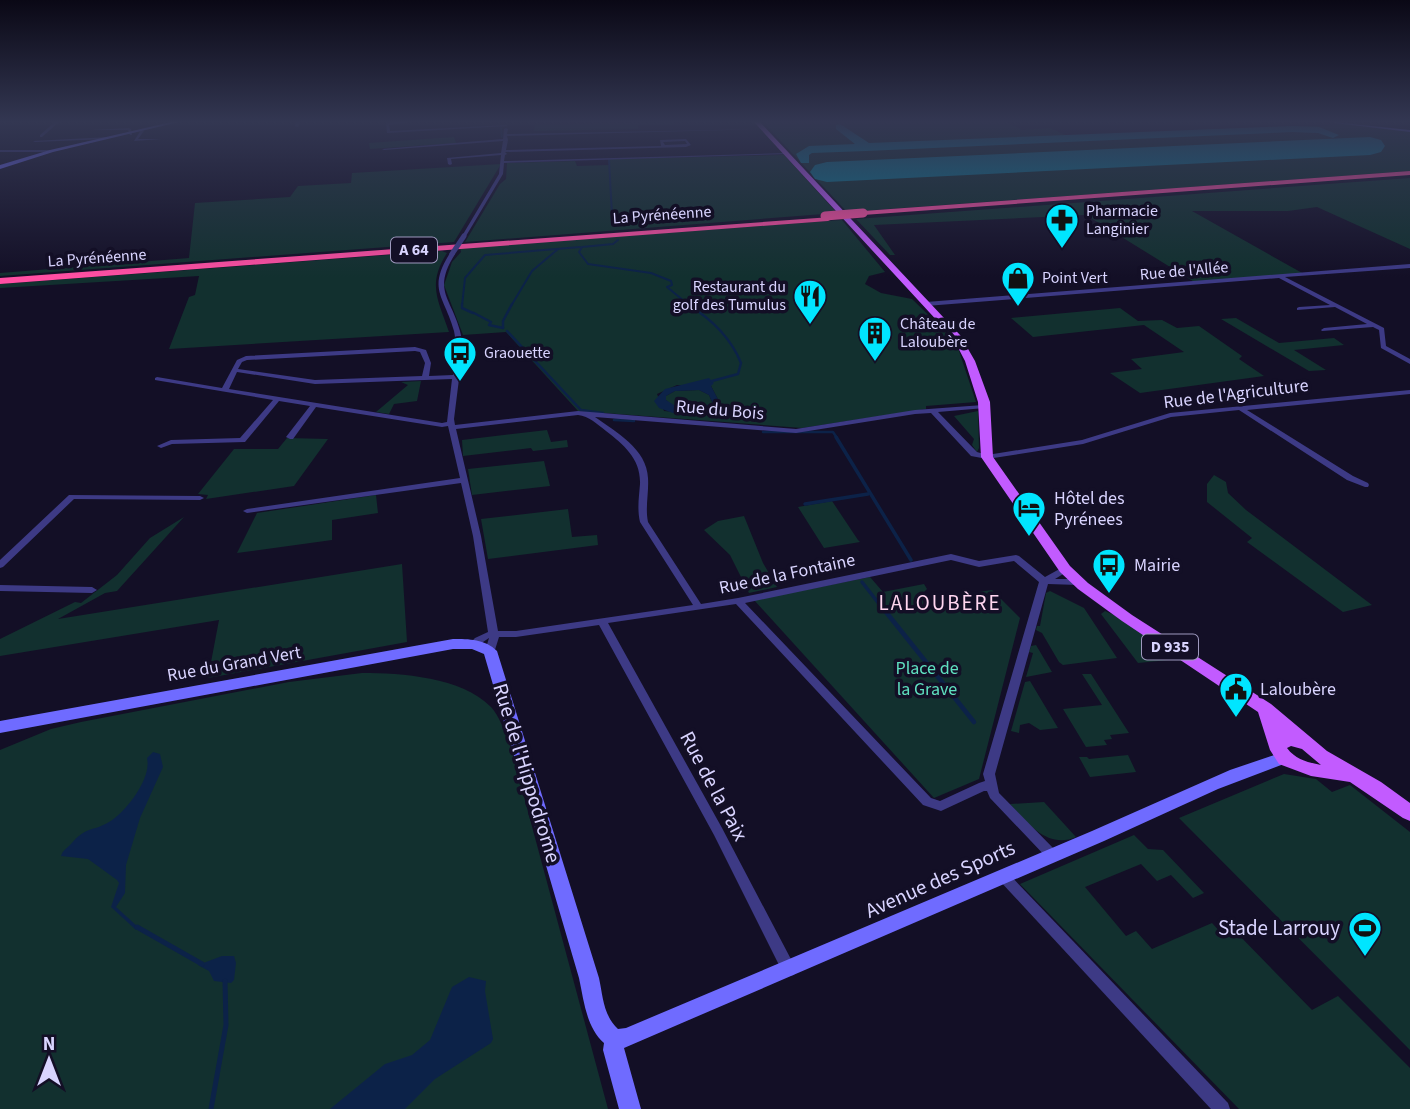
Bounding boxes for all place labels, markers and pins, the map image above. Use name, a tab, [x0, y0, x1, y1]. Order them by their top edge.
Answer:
place label: Pharmacie Langinier	[1086, 200, 1158, 240]
pharmacy icon: Pharmacie Langinier	[1043, 201, 1081, 250]
shop icon: Point Vert	[999, 259, 1037, 308]
place label: Point Vert	[1042, 267, 1108, 289]
place label: Restaurant du golf des Tumulus	[673, 276, 786, 316]
restaurant icon: Restaurant du golf des Tumulus	[791, 277, 829, 326]
place label: Château de Laloubère	[900, 313, 975, 353]
building icon: Château de Laloubère	[856, 314, 894, 363]
bus stop icon: Graouette	[441, 334, 479, 383]
place label: Graouette	[484, 342, 551, 364]
place label: Hôtel des Pyrénees	[1054, 486, 1125, 532]
hotel icon: Hôtel des Pyrénees	[1010, 489, 1048, 538]
bus stop icon: Mairie	[1090, 546, 1128, 595]
place label: Mairie	[1134, 553, 1180, 578]
public building icon: Laloubère	[1217, 670, 1255, 719]
place label: Laloubère	[1260, 677, 1336, 702]
sports icon: Stade Larrouy	[1346, 909, 1384, 958]
place label: Stade Larrouy	[1218, 913, 1340, 943]

